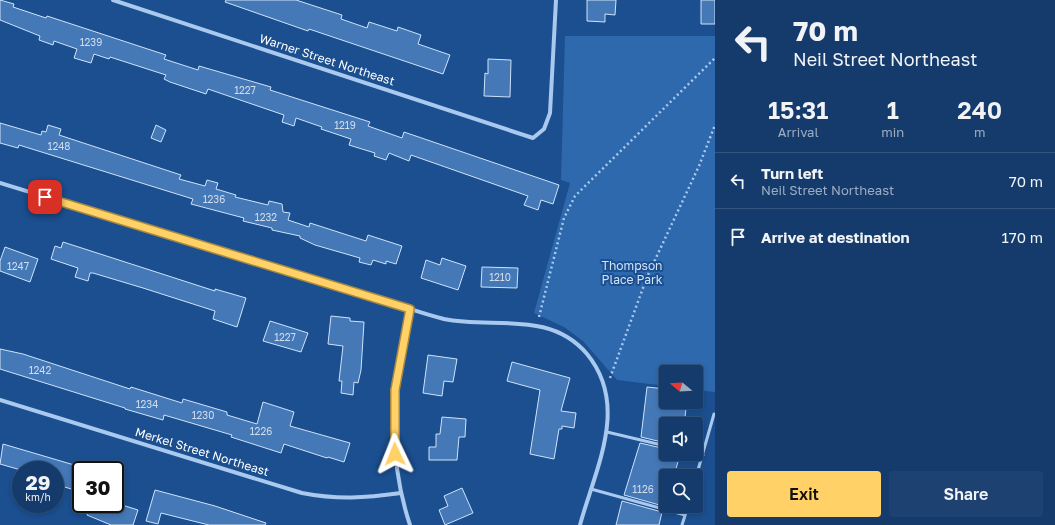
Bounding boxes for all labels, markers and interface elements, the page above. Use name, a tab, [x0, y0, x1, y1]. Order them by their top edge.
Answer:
text: 70 m	[793, 14, 858, 47]
icon: left	[727, 16, 779, 68]
street label: Warner Street Northeast	[258, 31, 397, 89]
house number: 1239	[80, 36, 102, 48]
text: Neil Street Northeast	[793, 48, 977, 70]
house number: 1227	[234, 84, 256, 96]
text: 15:31	[768, 95, 828, 124]
text: 1	[887, 95, 899, 124]
text: 240	[957, 95, 1002, 124]
house number: 1219	[334, 119, 356, 131]
text: Arrival	[778, 124, 819, 140]
text: min	[881, 124, 904, 140]
text: m	[974, 124, 985, 140]
house number: 1248	[48, 140, 70, 152]
text: Turn left	[761, 164, 823, 182]
icon: left	[727, 170, 749, 192]
text: 70 m	[1009, 172, 1043, 190]
pin	[28, 180, 62, 214]
text: Neil Street Northeast	[761, 182, 894, 198]
icon: arrive	[34, 186, 56, 208]
house number: 1236	[203, 193, 225, 205]
house number: 1232	[255, 211, 277, 223]
icon: arrive	[727, 226, 749, 248]
text: Arrive at destination	[761, 228, 910, 246]
text: 170 m	[1001, 228, 1043, 246]
park label: Thompson Place Park	[602, 258, 663, 287]
house number: 1247	[7, 260, 29, 272]
house number: 1210	[489, 271, 511, 283]
house number: 1227	[274, 331, 296, 343]
house number: 1242	[29, 364, 51, 376]
north arrow	[659, 365, 703, 409]
map controls	[659, 365, 703, 513]
house number: 1234	[136, 398, 158, 410]
house number: 1230	[192, 409, 214, 421]
button: sound	[659, 417, 703, 461]
street label: Merkel Street Northeast	[133, 424, 271, 479]
house number: 1226	[250, 425, 272, 437]
position arrow	[374, 433, 416, 475]
speed limit sign: 30	[72, 461, 124, 513]
button: search	[659, 469, 703, 513]
text: 29	[26, 470, 50, 494]
button: Exit	[727, 471, 881, 517]
button: Share	[889, 471, 1043, 517]
house number: 1126	[632, 483, 654, 495]
text: km/h	[25, 491, 51, 503]

